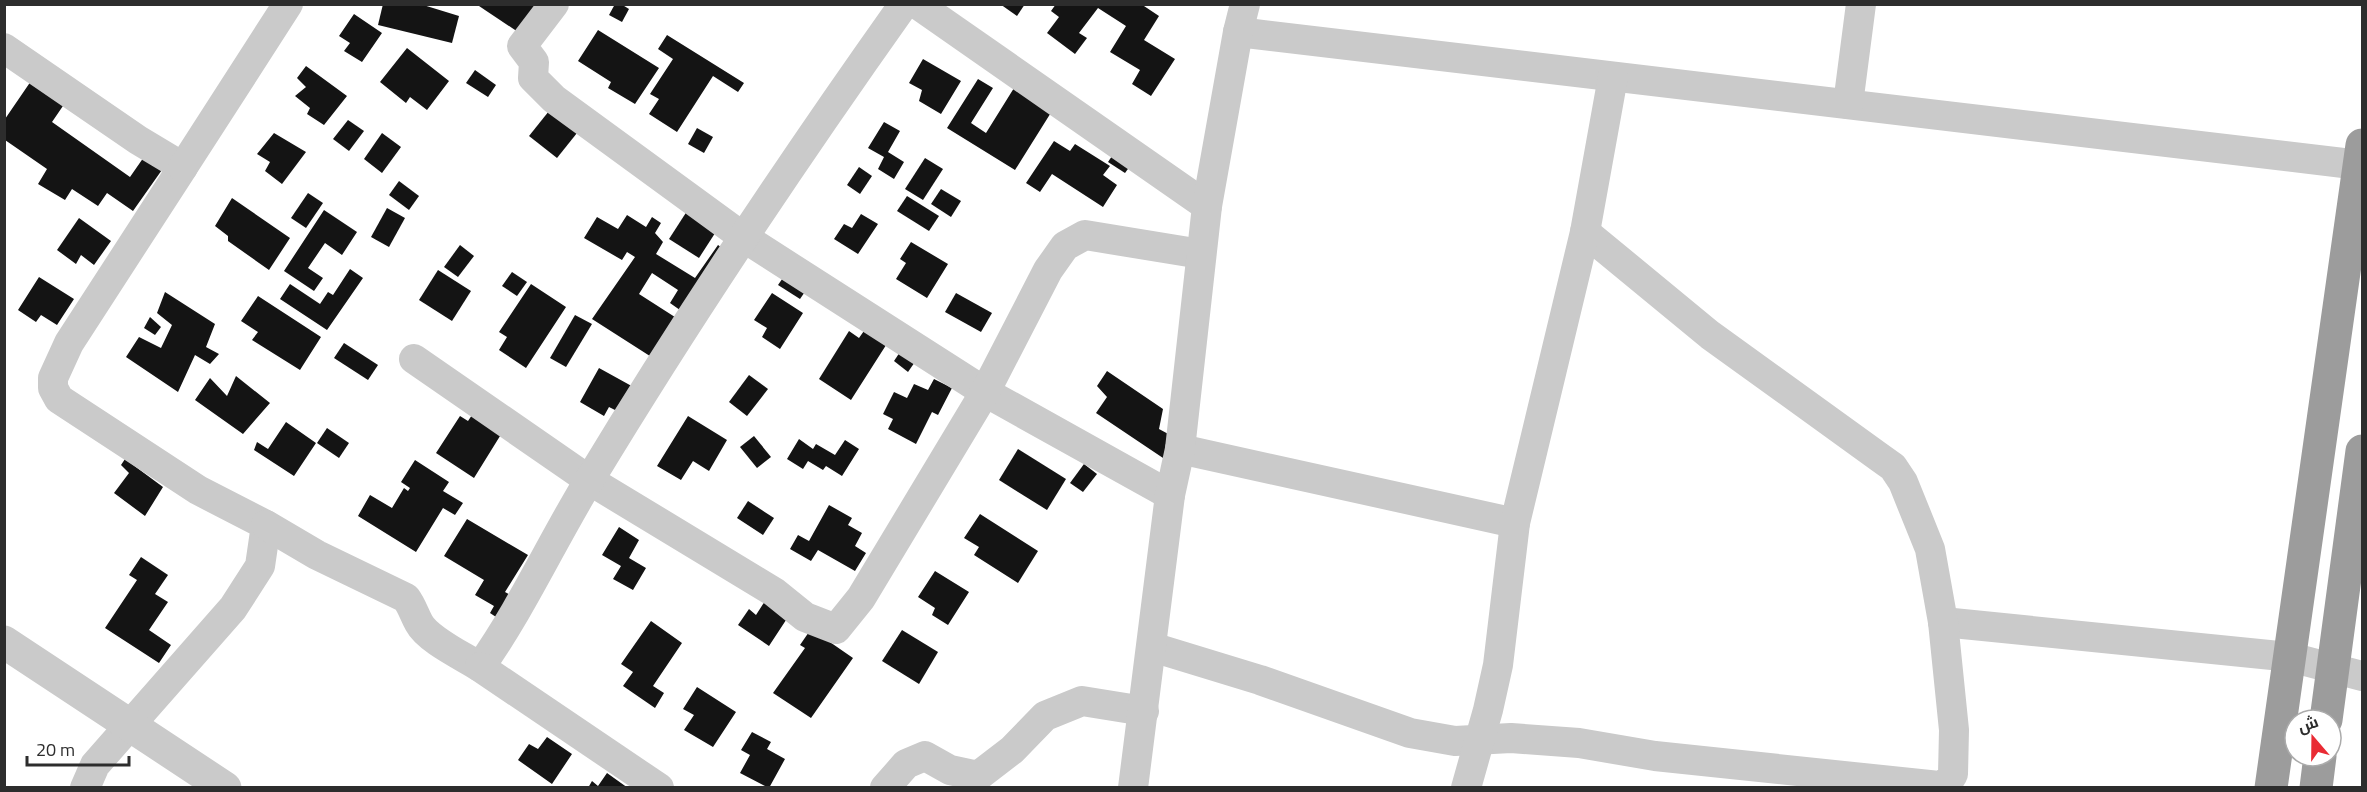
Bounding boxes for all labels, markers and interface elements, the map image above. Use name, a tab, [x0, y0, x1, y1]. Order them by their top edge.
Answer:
north arrow	[2283, 708, 2343, 768]
text: ش	[2294, 709, 2322, 739]
scale bar	[27, 729, 129, 767]
text: 20 m	[36, 736, 75, 763]

